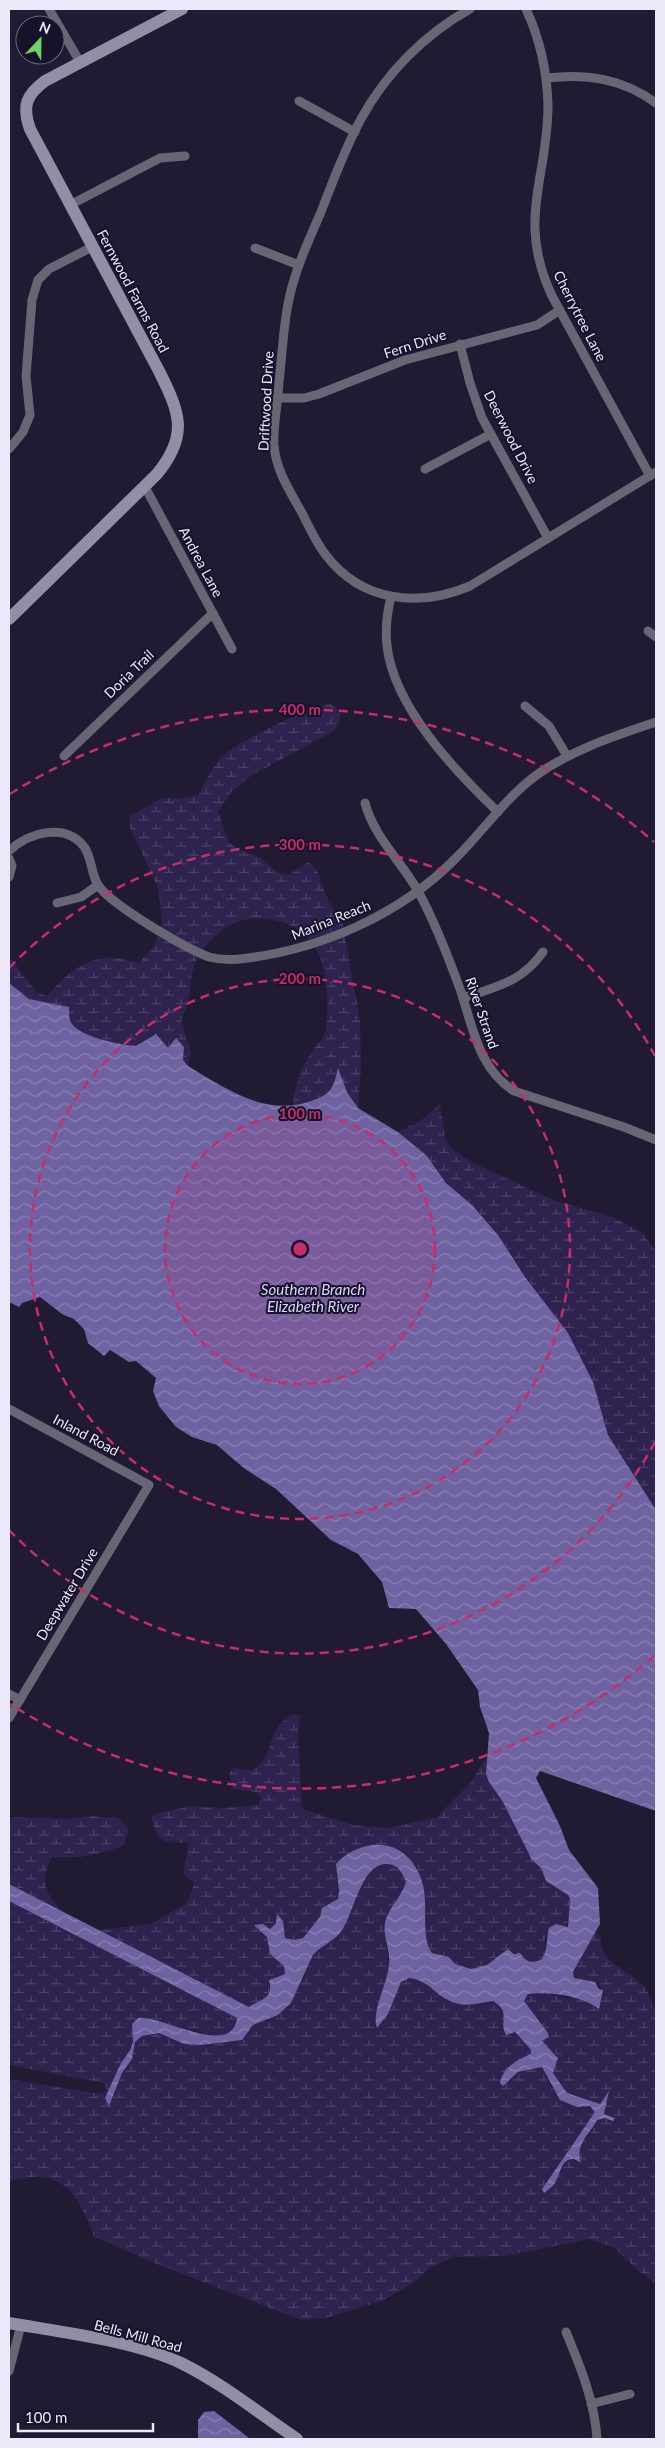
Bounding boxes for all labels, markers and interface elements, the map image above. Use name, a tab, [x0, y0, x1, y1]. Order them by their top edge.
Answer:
north arrow	[15, 15, 65, 65]
text: N	[37, 18, 53, 37]
street label: Fernwood Farms Road	[94, 226, 173, 355]
street label: Cherrytree Lane	[550, 268, 611, 364]
street label: Fern Drive	[382, 325, 448, 362]
street label: Driftwood Drive	[254, 351, 277, 451]
street label: Deerwood Drive	[481, 387, 542, 486]
street label: Andrea Lane	[176, 524, 227, 600]
street label: Doria Trail	[100, 646, 157, 701]
text: 400 m	[279, 700, 321, 718]
text: 300 m	[279, 835, 321, 853]
street label: Marina Reach	[289, 896, 373, 943]
text: 200 m	[279, 969, 321, 987]
street label: River Strand	[462, 975, 503, 1051]
text: 100 m	[279, 1104, 321, 1122]
centre of rings	[291, 1240, 309, 1258]
water label: Southern Branch Elizabeth River	[261, 1280, 365, 1315]
street label: Inland Road	[50, 1410, 122, 1459]
street label: Deepwater Drive	[32, 1544, 101, 1643]
street label: Bells Mill Road	[92, 2316, 184, 2355]
scale bar	[18, 2400, 152, 2432]
text: 100 m	[25, 2408, 67, 2426]

